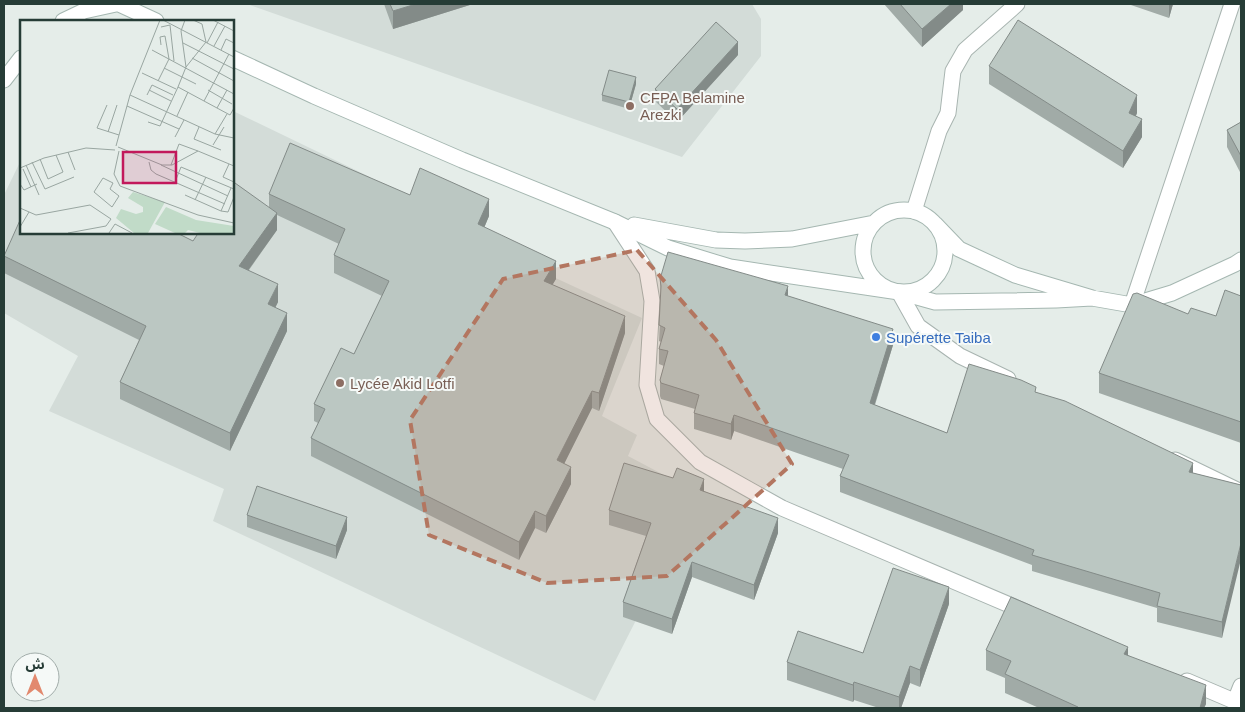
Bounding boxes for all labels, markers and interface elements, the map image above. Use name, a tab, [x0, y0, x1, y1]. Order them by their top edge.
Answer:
inset map	[20, 20, 234, 234]
place label: CFPA Belamine Arezki	[640, 89, 745, 123]
marker: CFPA Belamine Arezki	[624, 100, 636, 112]
place label: Supérette Taiba	[886, 329, 991, 346]
marker: Supérette Taiba	[870, 331, 882, 343]
place label: Lycée Akid Lotfi	[350, 375, 455, 392]
marker: Lycée Akid Lotfi	[334, 377, 346, 389]
north arrow	[10, 652, 60, 702]
text: ش	[25, 656, 45, 672]

